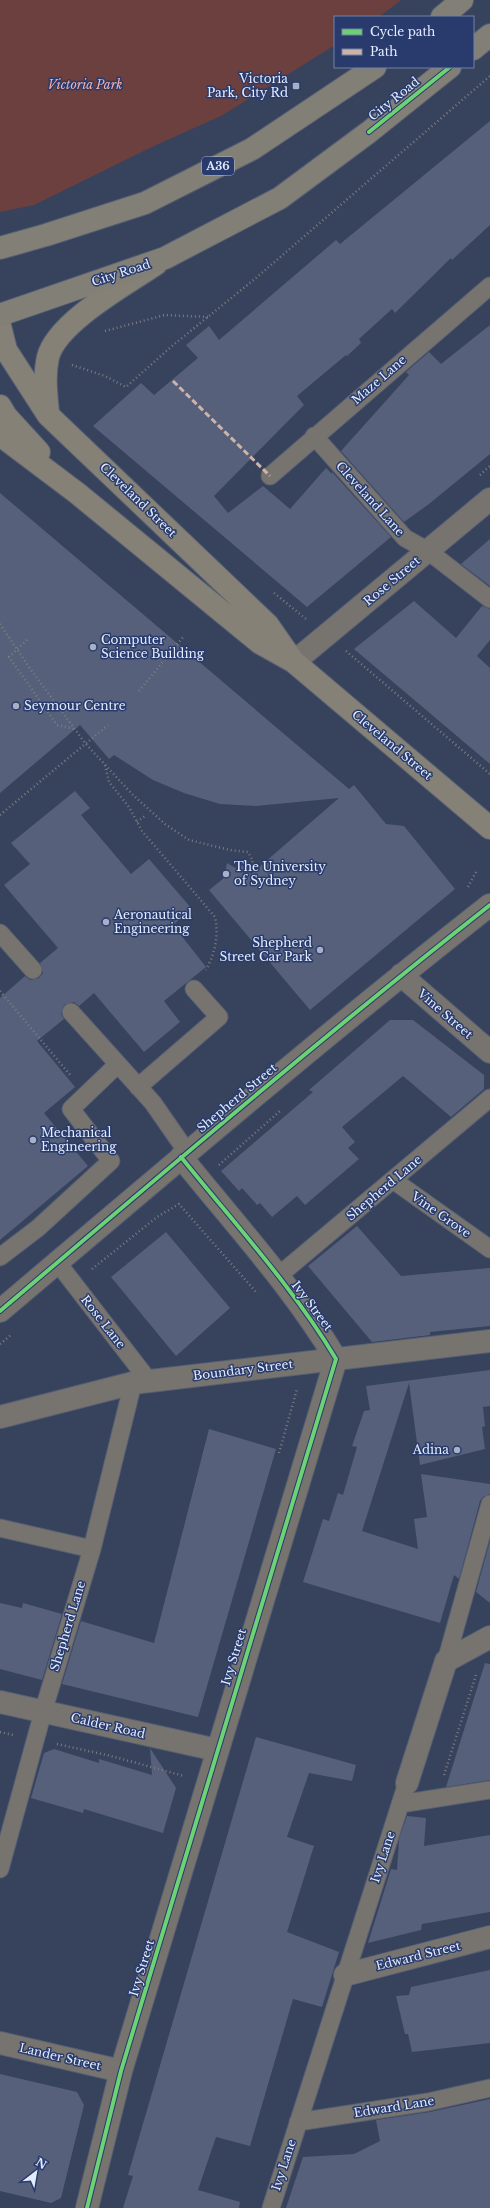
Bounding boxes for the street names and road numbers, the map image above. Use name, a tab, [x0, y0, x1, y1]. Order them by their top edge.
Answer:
street label: City Road	[365, 74, 422, 124]
road number: A36	[202, 157, 234, 175]
street label: City Road	[90, 256, 152, 289]
street label: Maze Lane	[348, 352, 409, 407]
street label: Cleveland Lane	[333, 458, 408, 539]
street label: Cleveland Street	[97, 459, 180, 540]
street label: Rose Street	[360, 552, 423, 609]
street label: Cleveland Street	[349, 707, 436, 783]
street label: Vine Street	[414, 985, 476, 1042]
street label: Shepherd Street	[194, 1060, 280, 1135]
street label: Shepherd Lane	[343, 1152, 425, 1224]
street label: Vine Grove	[408, 1188, 474, 1241]
street label: Ivy Street	[289, 1278, 336, 1334]
street label: Rose Lane	[78, 1292, 129, 1351]
street label: Boundary Street	[192, 1356, 294, 1383]
street label: Shepherd Lane	[47, 1579, 88, 1673]
street label: Ivy Street	[218, 1626, 249, 1687]
street label: Calder Road	[69, 1710, 147, 1741]
street label: Ivy Lane	[367, 1829, 398, 1884]
street label: Ivy Street	[126, 1937, 157, 1998]
street label: Edward Street	[374, 1938, 462, 1973]
street label: Lander Street	[18, 2040, 103, 2073]
street label: Edward Lane	[353, 2093, 435, 2120]
street label: Ivy Lane	[268, 2137, 299, 2192]

